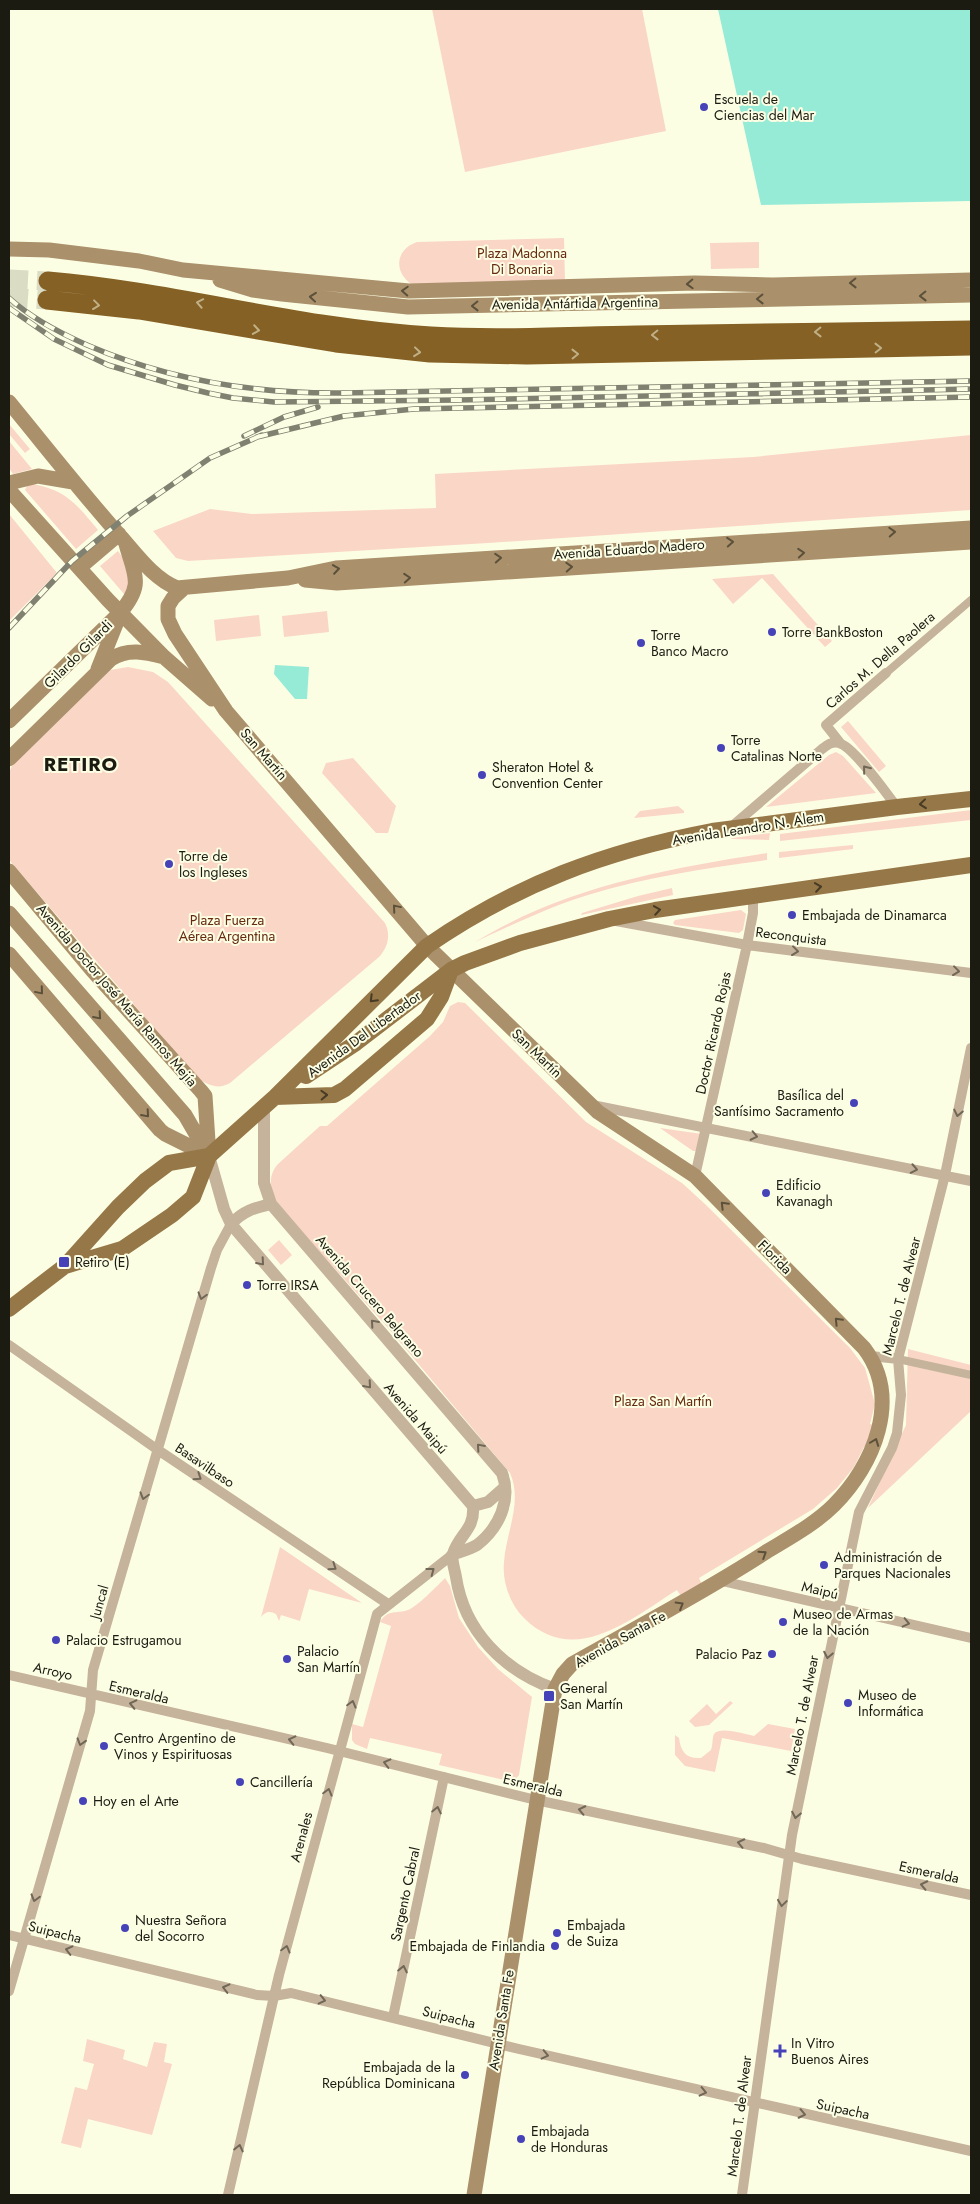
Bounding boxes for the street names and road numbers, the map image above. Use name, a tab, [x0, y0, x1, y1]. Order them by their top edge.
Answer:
street label: Avenida Antártida Argentina	[492, 292, 658, 314]
street label: Avenida Eduardo Madero	[553, 534, 706, 564]
street label: Carlos M. Della Paolera	[821, 607, 939, 713]
street label: Gilardo Gilardi	[39, 615, 117, 693]
street label: San Martín	[236, 724, 292, 784]
street label: Avenida Leandro N. Alem	[671, 806, 825, 850]
street label: Avenida Doctor José María Ramos Mejía	[32, 899, 202, 1091]
street label: Reconquista	[754, 922, 828, 950]
street label: Doctor Ricardo Rojas	[690, 970, 736, 1096]
street label: Avenida Del Libertador	[303, 986, 425, 1082]
street label: San Martín	[507, 1024, 567, 1082]
street label: Avenida Crucero Belgrano	[311, 1230, 429, 1362]
street label: Marcelo T. de Alvear	[877, 1234, 925, 1357]
street label: Florida	[753, 1235, 797, 1279]
street label: Avenida Maipú	[379, 1378, 453, 1458]
street label: Basavilbaso	[171, 1438, 239, 1492]
street label: Maipú	[800, 1576, 840, 1604]
street label: Juncal	[84, 1583, 113, 1623]
street label: Avenida Santa Fe	[571, 1606, 669, 1672]
street label: Marcelo T. de Alvear	[781, 1653, 823, 1777]
street label: Arroyo	[31, 1657, 75, 1685]
street label: Esmeralda	[107, 1675, 171, 1709]
street label: Esmeralda	[501, 1768, 565, 1802]
street label: Arenales	[285, 1809, 317, 1864]
street label: Sargento Cabral	[385, 1845, 425, 1943]
street label: Esmeralda	[897, 1856, 961, 1888]
street label: Suipacha	[26, 1916, 84, 1948]
street label: Avenida Santa Fe	[483, 1968, 519, 2072]
street label: Suipacha	[420, 2001, 478, 2033]
street label: Marcelo T. de Alvear	[722, 2054, 756, 2178]
street label: Suipacha	[814, 2094, 872, 2124]

